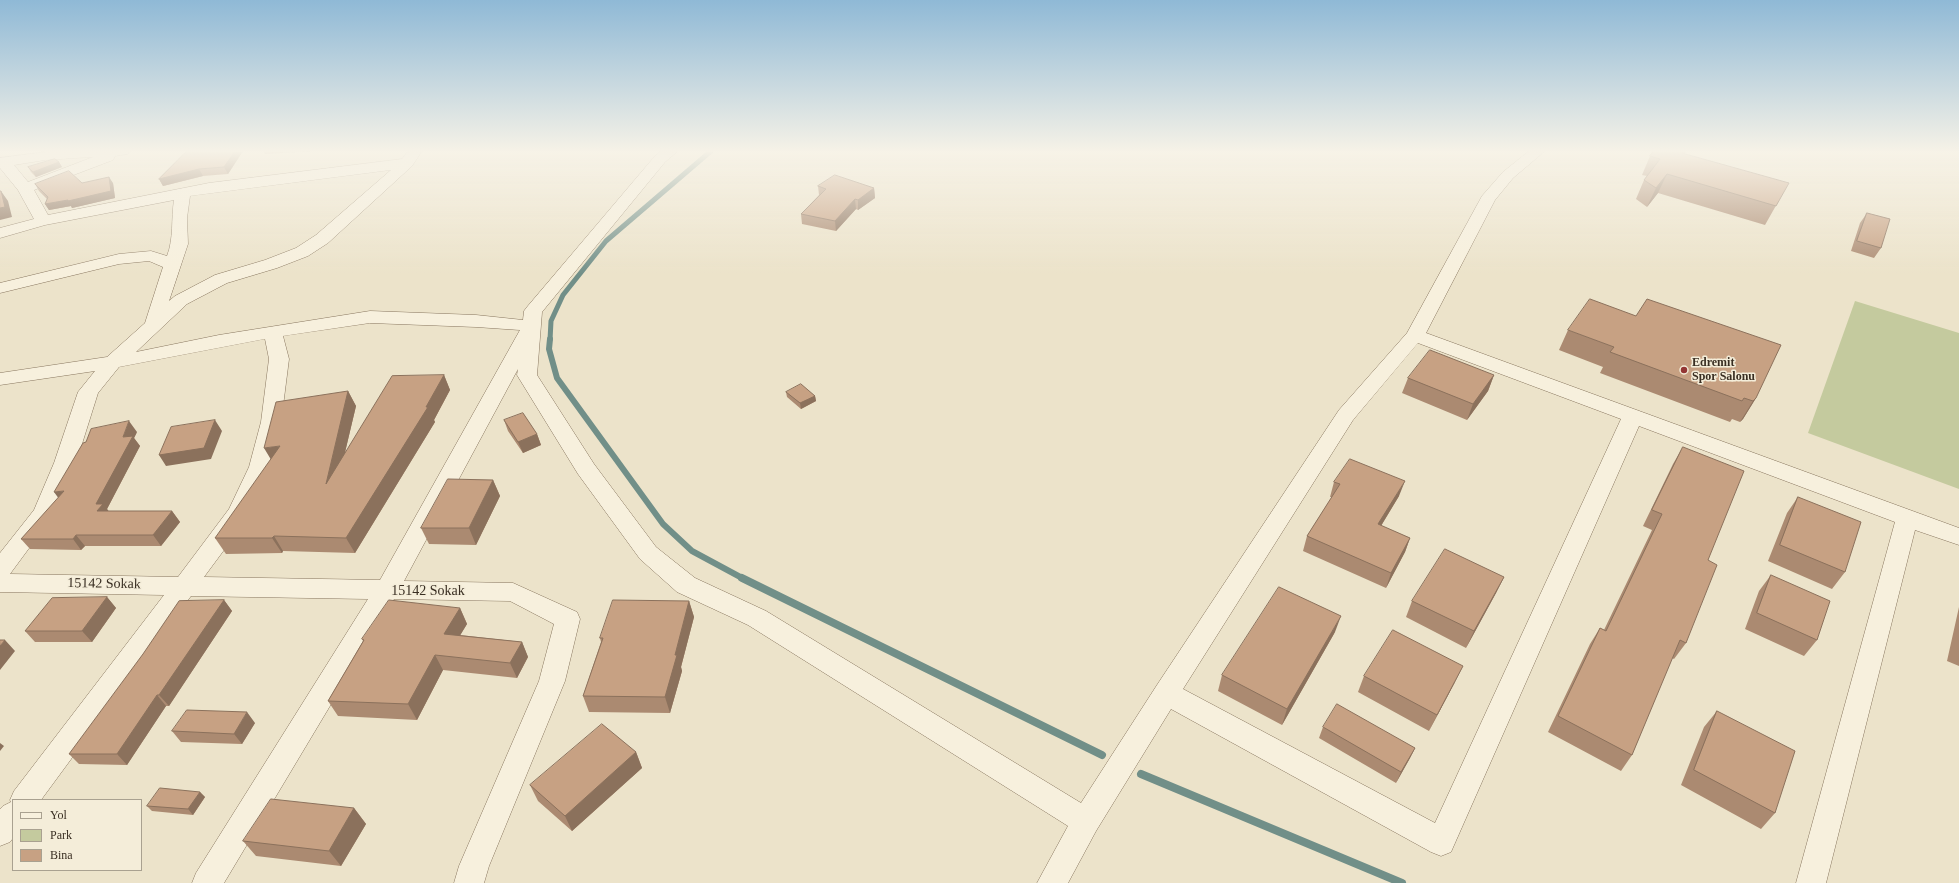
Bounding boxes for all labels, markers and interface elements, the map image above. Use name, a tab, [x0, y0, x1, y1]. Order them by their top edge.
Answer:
place label: Edremit Spor Salonu	[1692, 356, 1755, 384]
marker: Edremit Spor Salonu	[1679, 365, 1689, 375]
street label: 15142 Sokak	[67, 575, 141, 593]
street label: 15142 Sokak	[391, 583, 465, 599]
legend	[12, 799, 142, 871]
text: Yol	[50, 808, 67, 822]
text: Park	[50, 828, 72, 842]
text: Bina	[50, 848, 73, 862]

